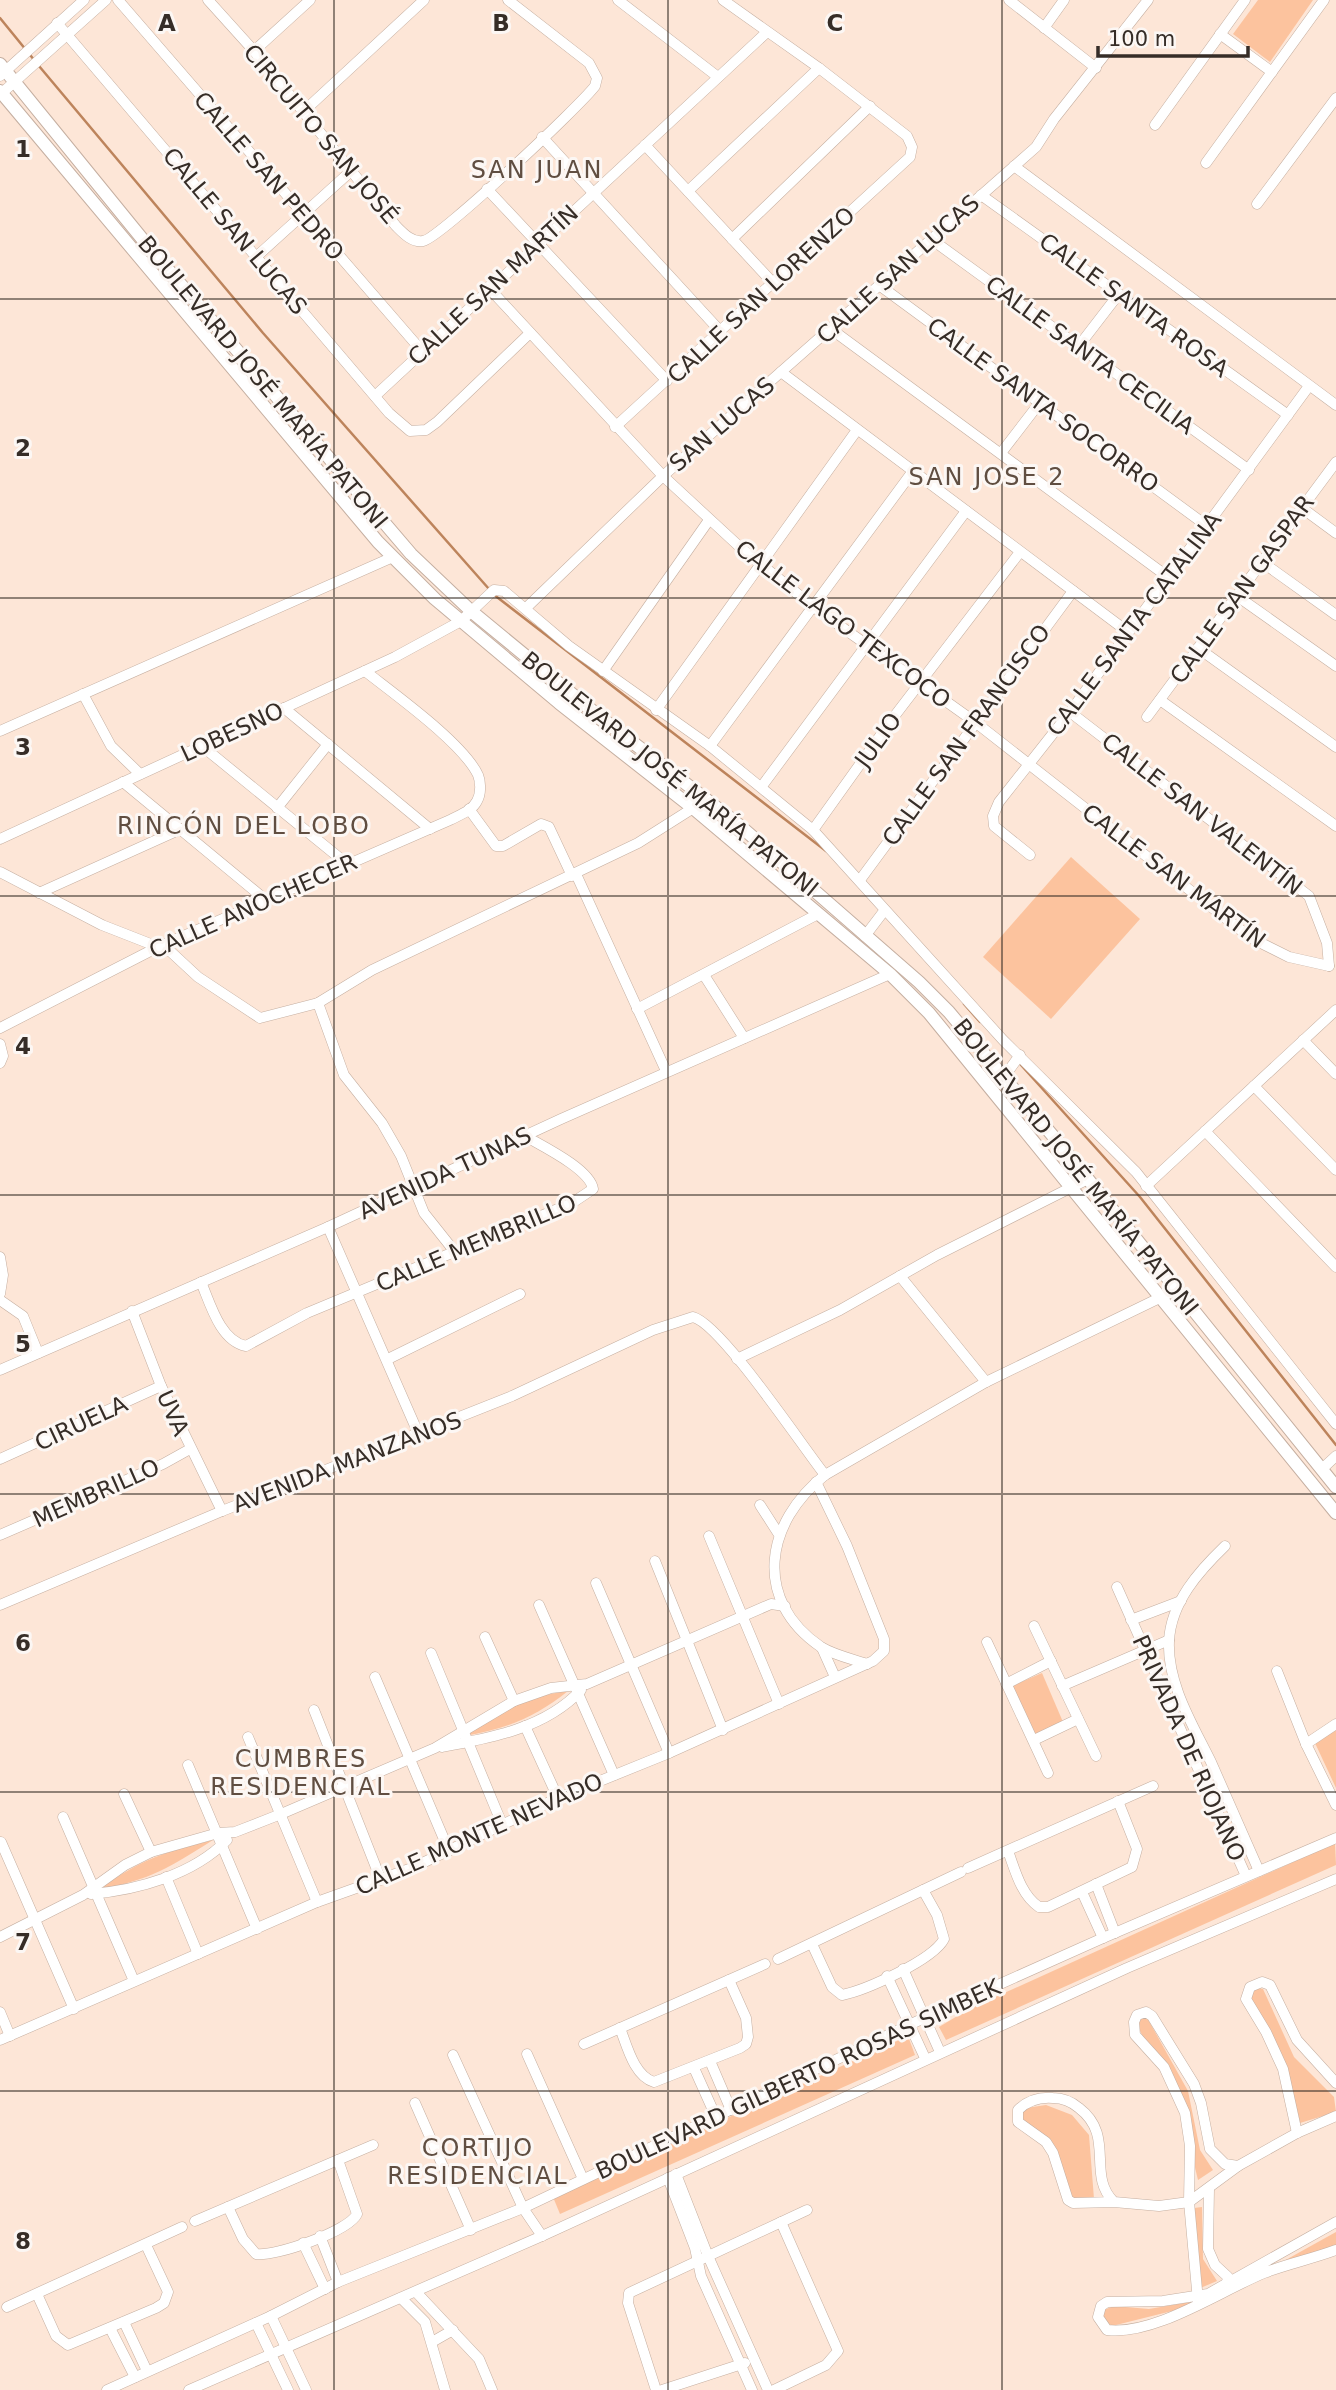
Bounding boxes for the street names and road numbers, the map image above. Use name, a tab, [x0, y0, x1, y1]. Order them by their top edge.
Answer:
street label: CIRCUITO SAN JOSÉ	[238, 38, 404, 229]
street label: CALLE SAN PEDRO	[189, 86, 349, 266]
street label: CALLE SAN LUCAS	[158, 142, 312, 320]
street label: CALLE SAN LUCAS	[811, 189, 985, 349]
street label: CALLE SAN MARTÍN	[402, 199, 583, 370]
street label: CALLE SAN LORENZO	[662, 202, 860, 388]
street label: CALLE SANTA ROSA	[1034, 228, 1234, 382]
street label: BOULEVARD JOSÉ MARÍA PATONI	[133, 230, 394, 534]
street label: CALLE SANTA CECILIA	[981, 271, 1200, 440]
street label: CALLE SANTA SOCORRO	[922, 312, 1164, 498]
street label: SAN LUCAS	[664, 371, 780, 477]
street label: CALLE SAN GASPAR	[1165, 490, 1319, 688]
street label: CALLE SANTA CATALINA	[1041, 507, 1227, 741]
street label: CALLE LAGO TEXCOCO	[730, 535, 956, 713]
street label: CALLE SAN FRANCISCO	[877, 619, 1055, 851]
street label: BOULEVARD JOSÉ MARÍA PATONI	[517, 645, 824, 902]
street label: LOBESNO	[177, 697, 287, 767]
street label: JULIO	[848, 708, 907, 774]
street label: CALLE SAN VALENTÍN	[1097, 727, 1308, 900]
street label: CALLE SAN MARTÍN	[1077, 798, 1271, 953]
street label: CALLE ANOCHECER	[145, 848, 361, 964]
street label: BOULEVARD JOSÉ MARÍA PATONI	[948, 1013, 1205, 1320]
street label: AVENIDA TUNAS	[355, 1122, 535, 1224]
street label: CALLE MEMBRILLO	[372, 1189, 580, 1297]
street label: UVA	[152, 1386, 195, 1440]
street label: CIRUELA	[31, 1390, 132, 1456]
street label: AVENIDA MANZANOS	[229, 1406, 465, 1518]
street label: MEMBRILLO	[29, 1454, 163, 1532]
street label: PRIVADA DE RIOJANO	[1127, 1631, 1251, 1865]
street label: CALLE MONTE NEVADO	[351, 1768, 607, 1900]
street label: BOULEVARD GILBERTO ROSAS SIMBEK	[592, 1973, 1005, 2185]

